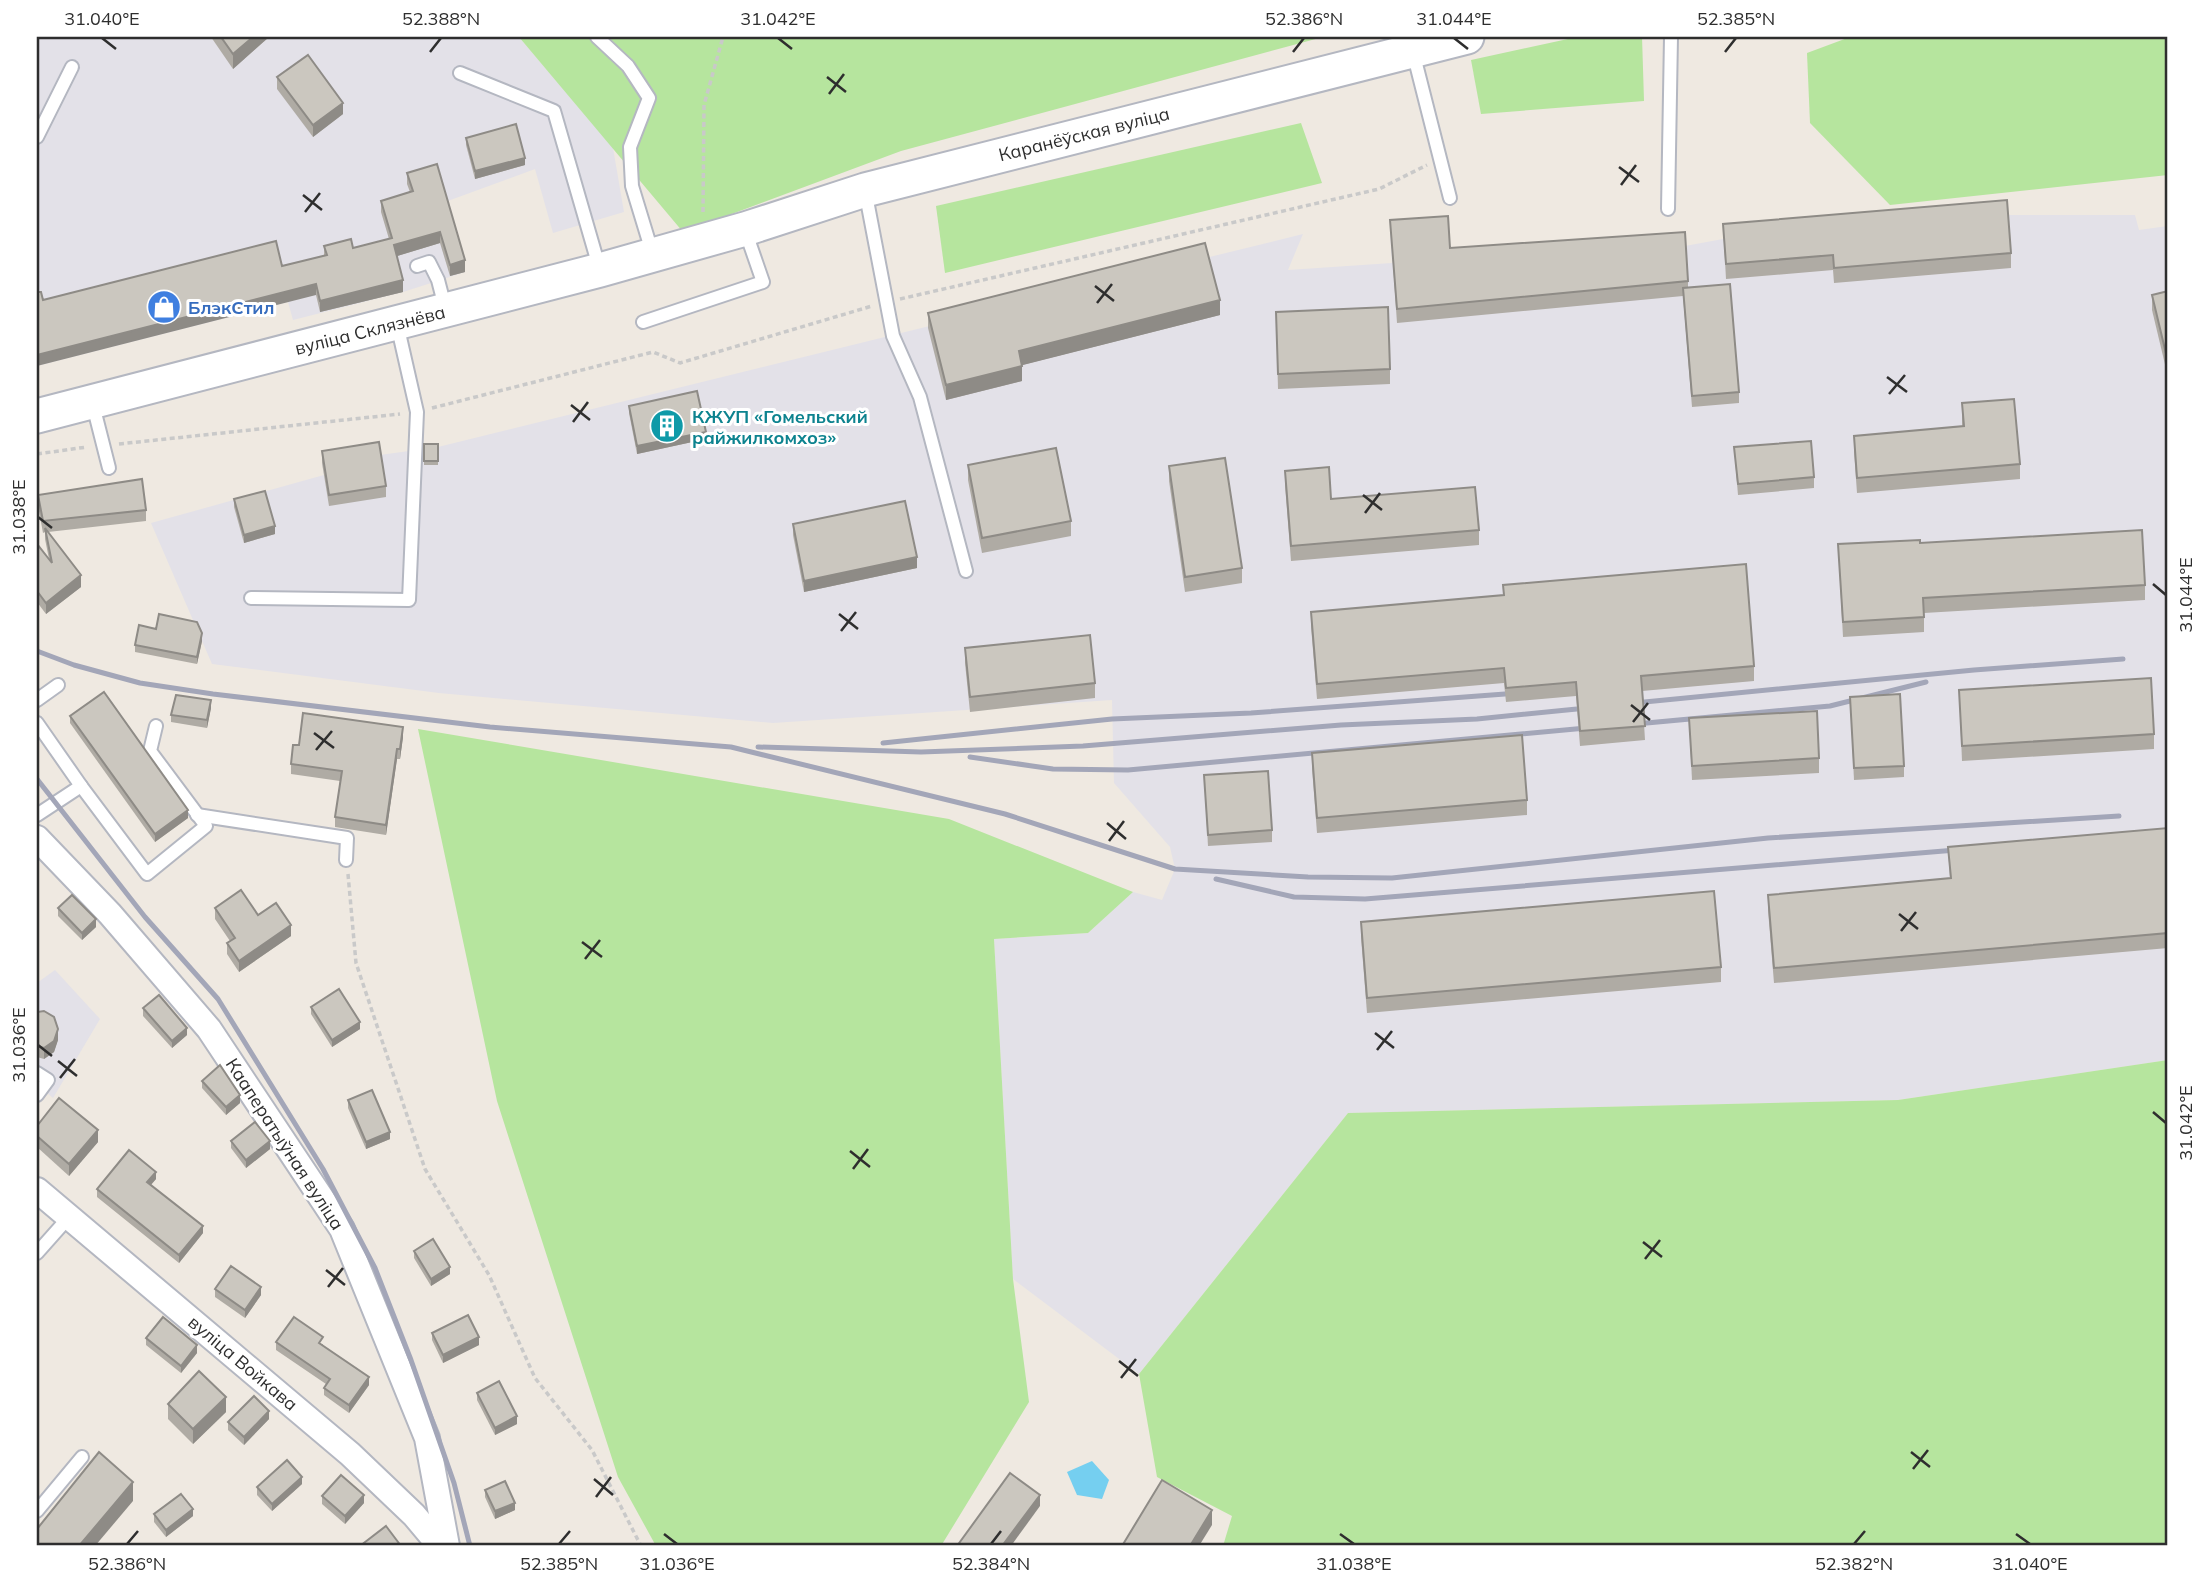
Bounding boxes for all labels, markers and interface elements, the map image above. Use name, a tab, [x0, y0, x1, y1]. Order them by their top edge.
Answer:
text: 31.040°E	[64, 7, 140, 30]
text: 52.388°N	[402, 7, 480, 30]
text: 31.042°E	[740, 7, 816, 30]
text: 52.386°N	[1265, 7, 1343, 30]
text: 31.044°E	[1416, 7, 1492, 30]
text: 52.385°N	[1697, 7, 1775, 30]
street label: Каранёўская вуліца	[996, 102, 1172, 166]
shop icon: БлэкСтил	[145, 288, 183, 326]
place label: БлэкСтил	[188, 296, 274, 319]
street label: вуліца Склязнёва	[292, 300, 448, 360]
place label: КЖУП «Гомельский райжилкомхоз»	[692, 405, 868, 449]
building icon: КЖУП «Гомельский райжилкомхоз»	[648, 407, 686, 445]
text: 31.038°E	[7, 479, 30, 555]
text: 31.044°E	[2174, 557, 2197, 633]
text: 31.036°E	[7, 1007, 30, 1083]
street label: Кааператыўная вуліца	[221, 1054, 349, 1234]
text: 31.042°E	[2174, 1085, 2197, 1161]
street label: вуліца Войкава	[183, 1310, 303, 1416]
text: 52.386°N	[88, 1552, 166, 1575]
text: 52.385°N	[520, 1552, 598, 1575]
text: 31.036°E	[639, 1552, 715, 1575]
text: 52.384°N	[952, 1552, 1030, 1575]
text: 31.038°E	[1316, 1552, 1392, 1575]
text: 52.382°N	[1815, 1552, 1893, 1575]
text: 31.040°E	[1992, 1552, 2068, 1575]

